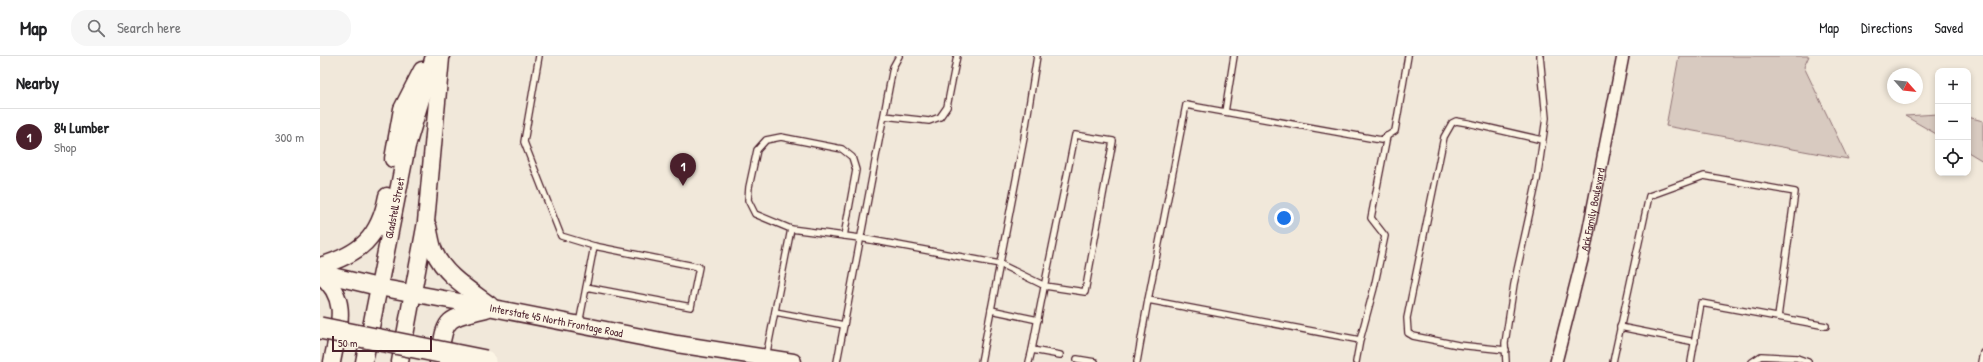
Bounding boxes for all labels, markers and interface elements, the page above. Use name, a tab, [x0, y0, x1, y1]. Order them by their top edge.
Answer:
search box	[71, 10, 351, 46]
text: Map	[20, 15, 47, 41]
icon: search	[85, 17, 107, 39]
text: Search here	[117, 17, 181, 38]
text: Map	[1819, 18, 1839, 37]
text: Directions	[1861, 18, 1912, 37]
text: Saved	[1934, 18, 1963, 37]
north arrow	[1887, 68, 1923, 104]
map controls	[1935, 68, 1971, 176]
button: +	[1935, 68, 1971, 104]
text: Nearby	[16, 71, 59, 94]
button: −	[1935, 104, 1971, 140]
text: 84 Lumber	[54, 117, 109, 138]
text: 1	[27, 128, 31, 146]
text: 300 m	[275, 128, 304, 146]
text: Shop	[54, 138, 76, 156]
button: locate	[1935, 140, 1971, 176]
pin: 1	[670, 153, 696, 186]
street label: Ark Family Boulevard	[1578, 166, 1608, 252]
street label: Gladstell Street	[382, 176, 408, 240]
your location	[1274, 208, 1294, 228]
street label: Interstate 45 North Frontage Road	[488, 301, 625, 340]
scale bar	[332, 334, 432, 353]
text: 50 m	[338, 336, 358, 350]

